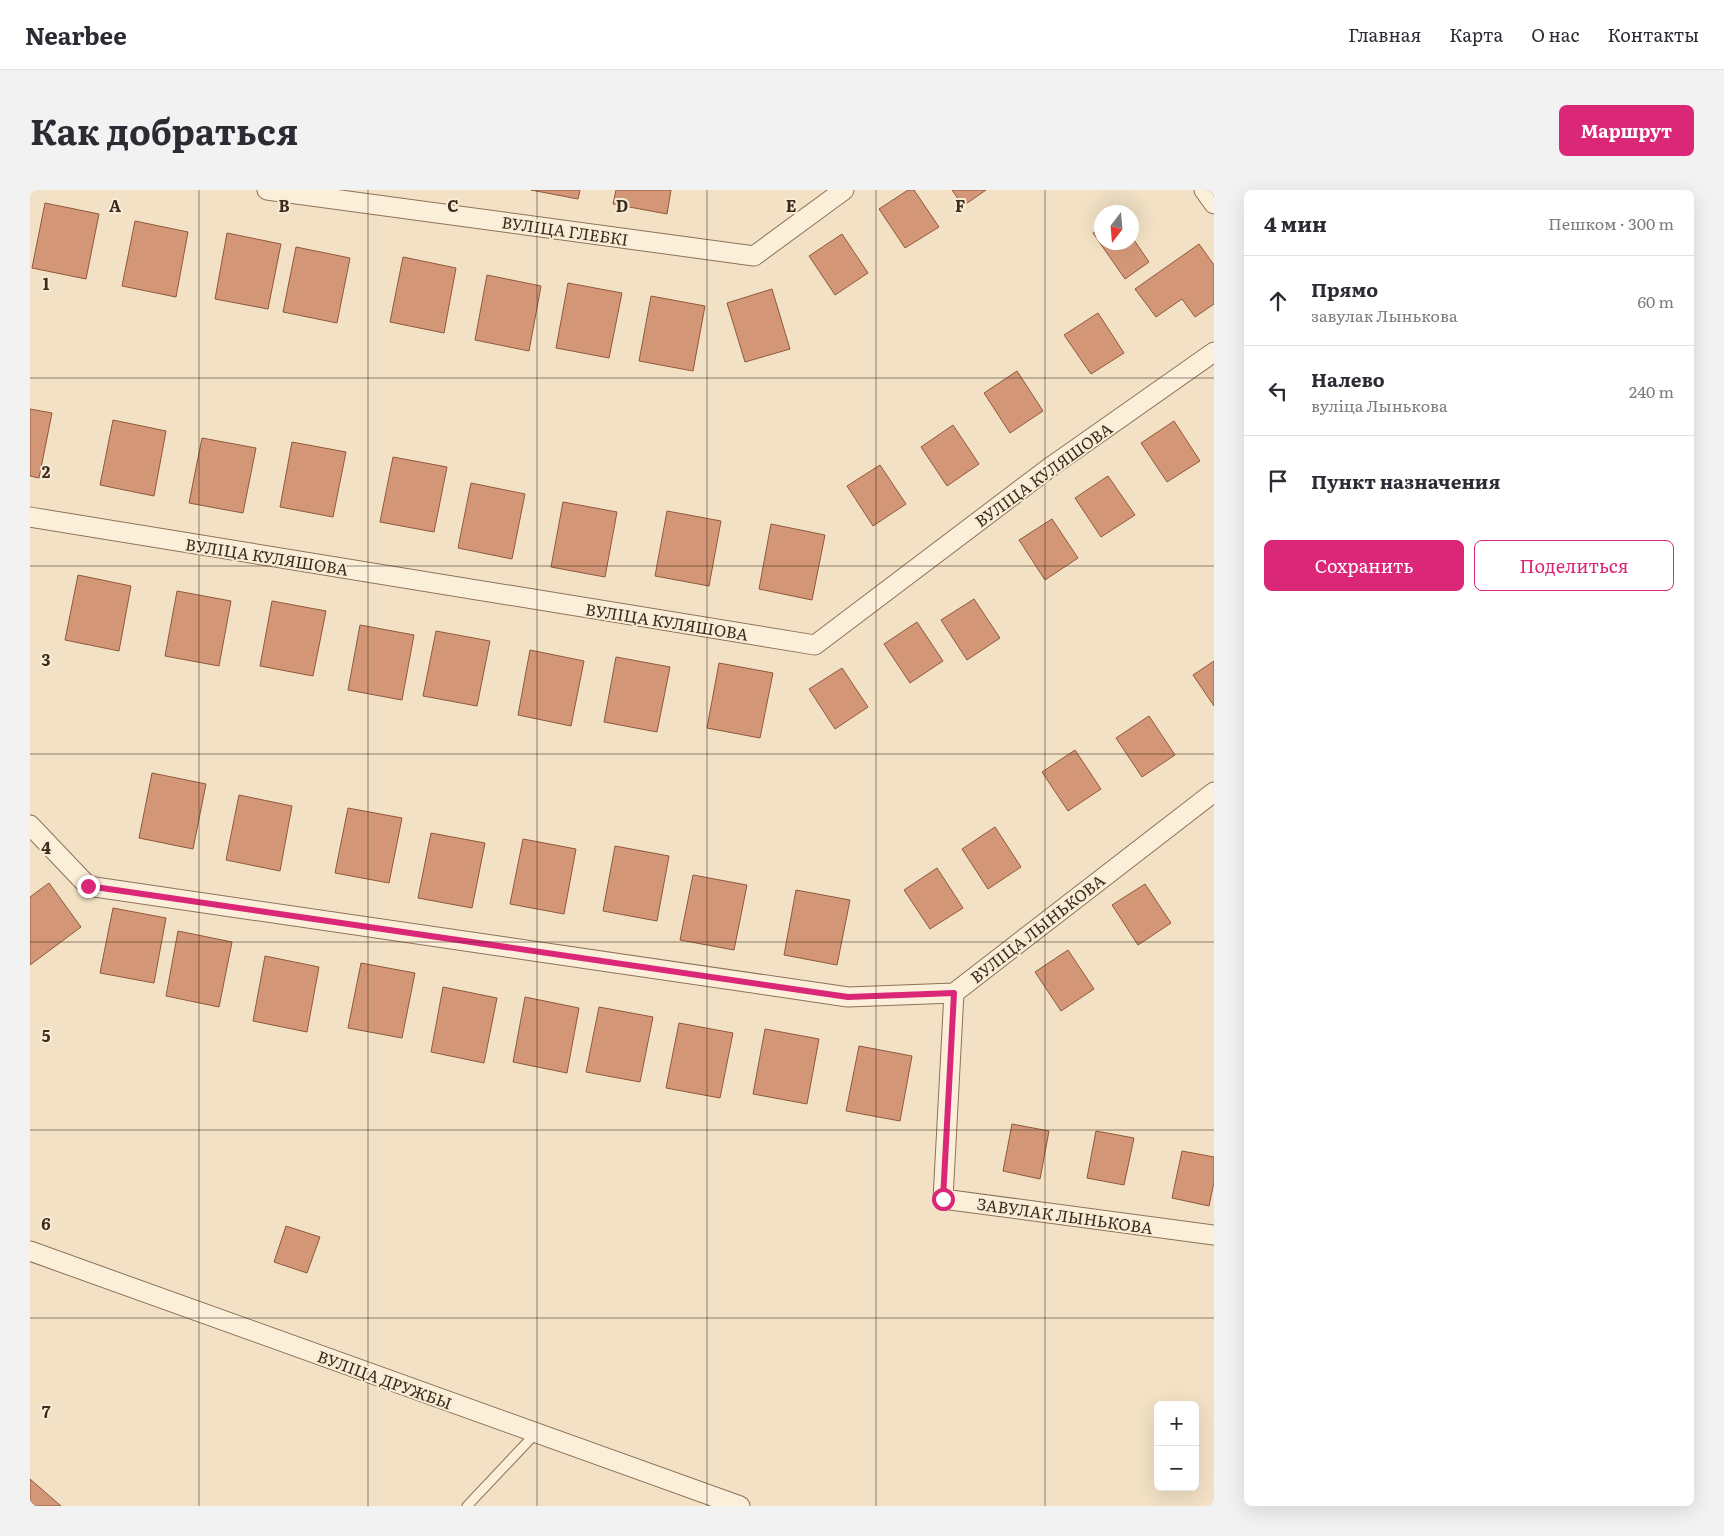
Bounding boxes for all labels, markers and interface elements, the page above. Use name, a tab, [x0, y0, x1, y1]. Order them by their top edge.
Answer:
text: Nearbee	[25, 17, 127, 52]
text: Главная	[1348, 21, 1421, 48]
text: Карта	[1449, 21, 1503, 48]
text: О нас	[1531, 21, 1579, 48]
text: Контакты	[1607, 21, 1699, 48]
text: Как добраться	[30, 104, 298, 156]
button: Маршрут	[1559, 105, 1694, 156]
text: A	[109, 193, 121, 217]
text: B	[278, 193, 290, 217]
text: C	[447, 193, 459, 217]
text: D	[616, 193, 628, 217]
text: E	[786, 193, 797, 217]
text: F	[955, 193, 965, 217]
north arrow	[1094, 205, 1139, 250]
text: 4 мин	[1264, 207, 1327, 238]
street label: ВУЛІЦА ГЛЕБКІ	[500, 209, 630, 251]
text: Пешком · 300 m	[1548, 211, 1674, 235]
text: 1	[43, 271, 50, 295]
text: Прямо	[1311, 275, 1378, 303]
icon: ahead	[1264, 287, 1292, 315]
text: 60 m	[1637, 289, 1674, 313]
text: завулак Лынькова	[1311, 303, 1458, 327]
text: Налево	[1311, 365, 1385, 393]
icon: left	[1264, 377, 1292, 405]
text: 240 m	[1629, 379, 1674, 403]
text: вуліца Лынькова	[1311, 393, 1448, 417]
street label: ВУЛІЦА КУЛЯШОВА	[969, 416, 1117, 532]
text: 2	[42, 459, 51, 483]
icon: arrive	[1264, 467, 1292, 495]
text: Пункт назначения	[1311, 467, 1500, 495]
street label: ВУЛІЦА КУЛЯШОВА	[184, 531, 350, 581]
button: Сохранить	[1264, 540, 1464, 591]
button: Поделиться	[1474, 540, 1674, 591]
street label: ВУЛІЦА КУЛЯШОВА	[584, 596, 750, 646]
text: 3	[42, 647, 51, 671]
text: 4	[41, 835, 51, 859]
street label: ВУЛІЦА ЛЫНЬКОВА	[965, 868, 1110, 988]
route end	[77, 875, 100, 898]
text: 5	[42, 1023, 51, 1047]
route start	[932, 1188, 955, 1211]
street label: ЗАВУЛАК ЛЫНЬКОВА	[976, 1191, 1155, 1239]
text: 6	[41, 1211, 51, 1235]
street label: ВУЛІЦА ДРУЖБЫ	[314, 1343, 456, 1415]
text: 7	[42, 1399, 51, 1423]
map controls	[1154, 1401, 1199, 1491]
button: +	[1154, 1401, 1199, 1446]
button: −	[1154, 1446, 1199, 1491]

